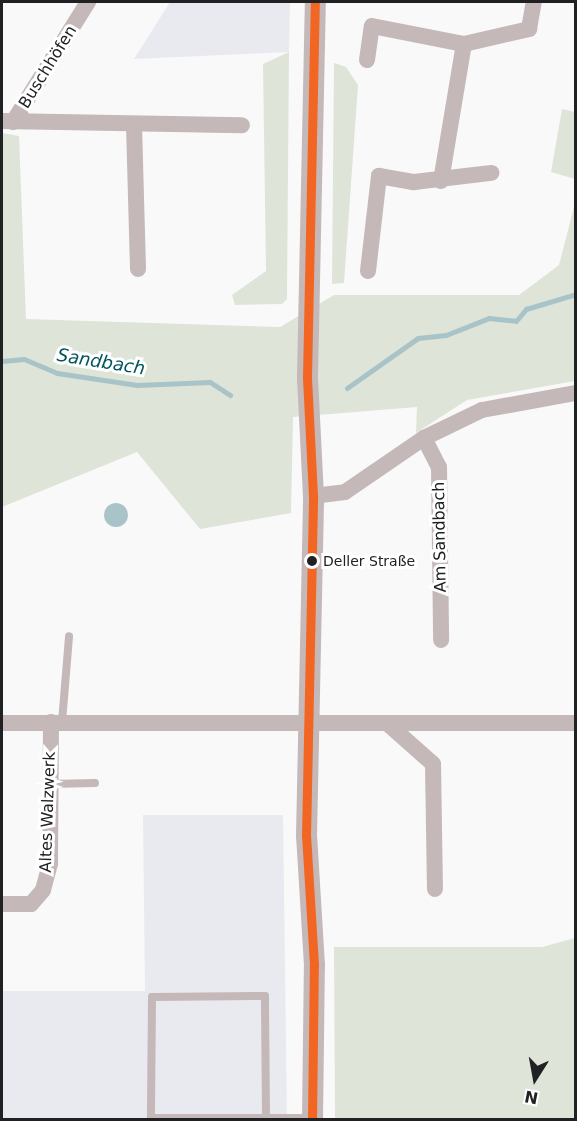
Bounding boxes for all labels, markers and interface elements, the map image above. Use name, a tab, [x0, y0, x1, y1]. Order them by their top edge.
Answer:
street label: Buschhöfen	[15, 22, 81, 112]
water label: Sandbach	[55, 344, 147, 380]
street label: Am Sandbach	[429, 481, 451, 593]
place label: Deller Straße	[323, 553, 415, 569]
marker: Deller Straße	[306, 555, 318, 567]
street label: Altes Walzwerk	[36, 751, 60, 873]
north arrow	[505, 1049, 565, 1109]
text: N	[523, 1087, 540, 1108]

